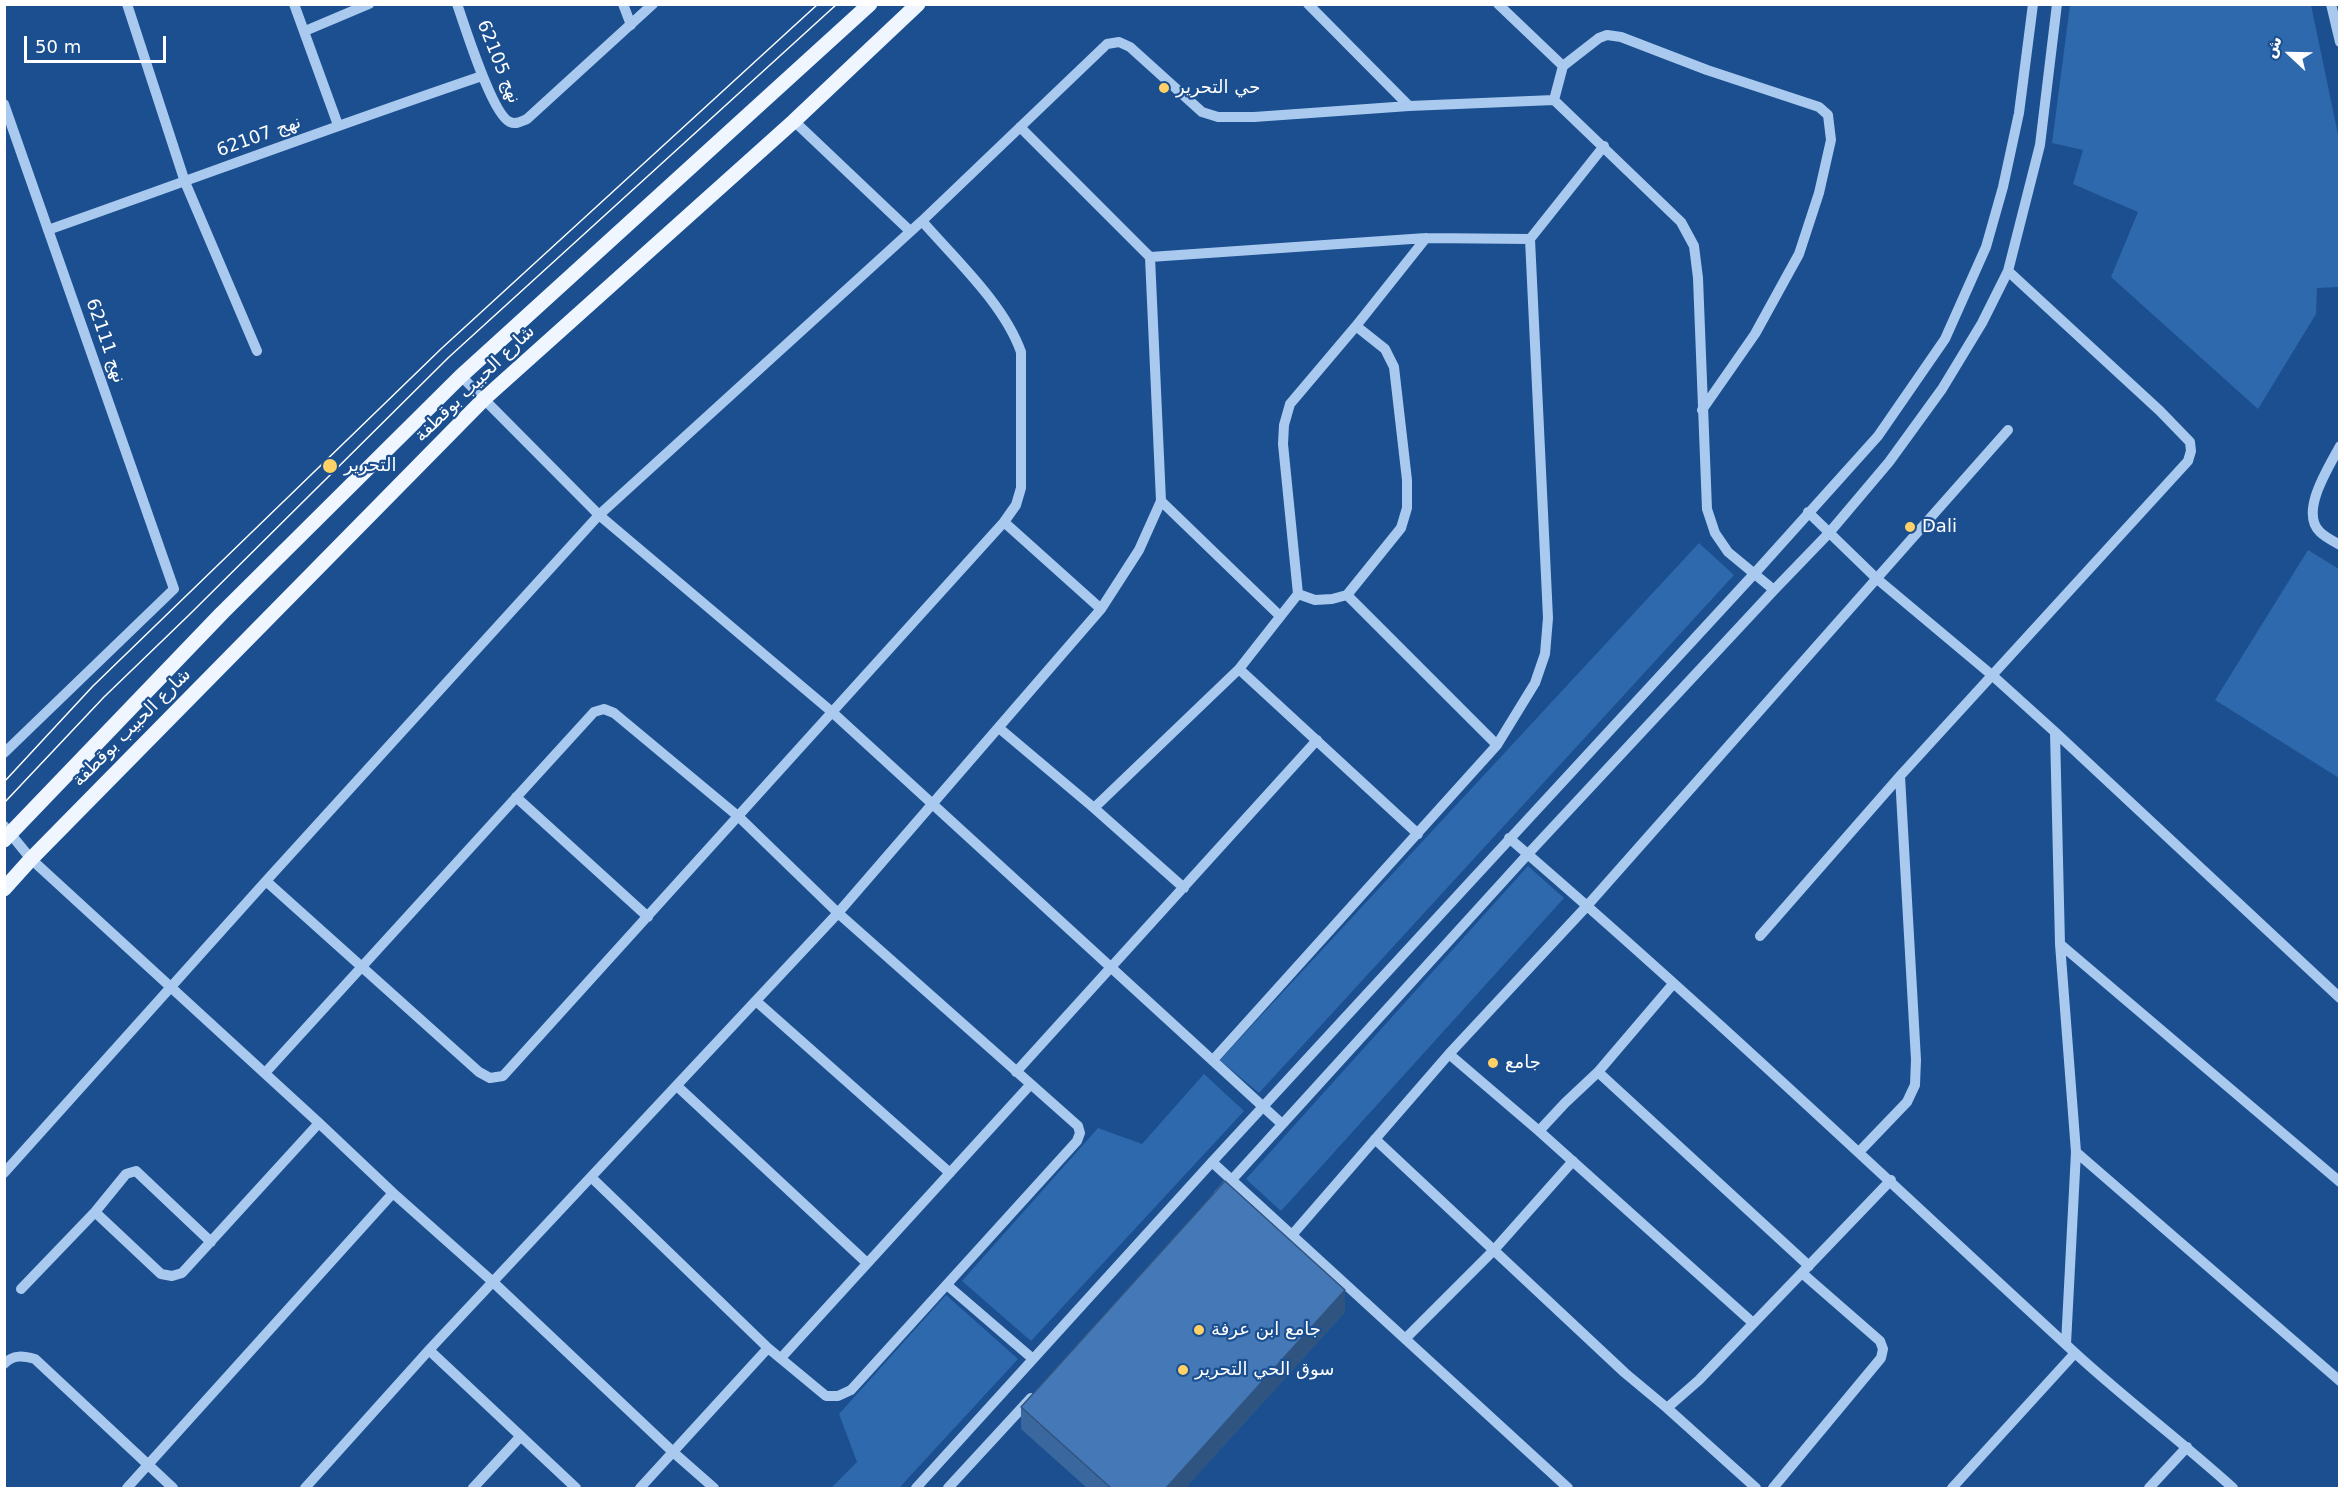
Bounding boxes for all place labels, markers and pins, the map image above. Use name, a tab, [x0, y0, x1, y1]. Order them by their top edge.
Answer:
place label: حي التحرير	[1176, 77, 1260, 99]
marker: حي التحرير	[1157, 81, 1171, 95]
place label: التحرير	[344, 455, 396, 477]
marker: التحرير	[321, 457, 339, 475]
place label: Dali	[1922, 516, 1957, 538]
marker: Dali	[1903, 520, 1917, 534]
place label: جامع	[1505, 1052, 1541, 1074]
marker: جامع	[1486, 1056, 1500, 1070]
place label: جامع ابن عرفة	[1211, 1319, 1321, 1341]
marker: جامع ابن عرفة	[1192, 1323, 1206, 1337]
place label: سوق الحي التحرير	[1195, 1359, 1334, 1381]
marker: سوق الحي التحرير	[1176, 1363, 1190, 1377]

